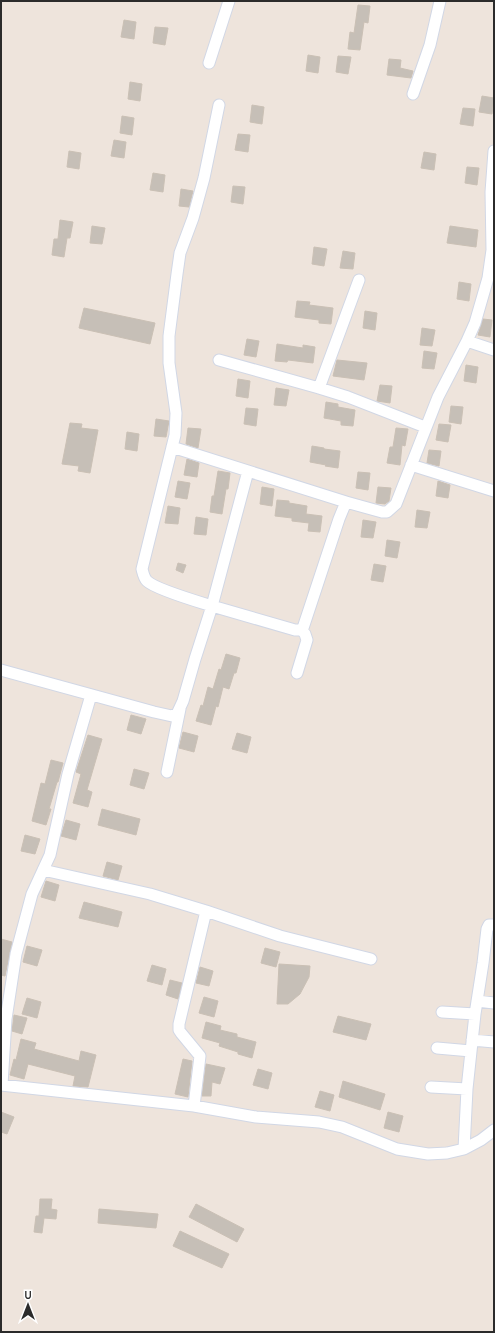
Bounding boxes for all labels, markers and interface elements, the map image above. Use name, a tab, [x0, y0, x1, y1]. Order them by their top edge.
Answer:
north arrow	[8, 1285, 48, 1325]
text: U	[24, 1289, 32, 1302]

